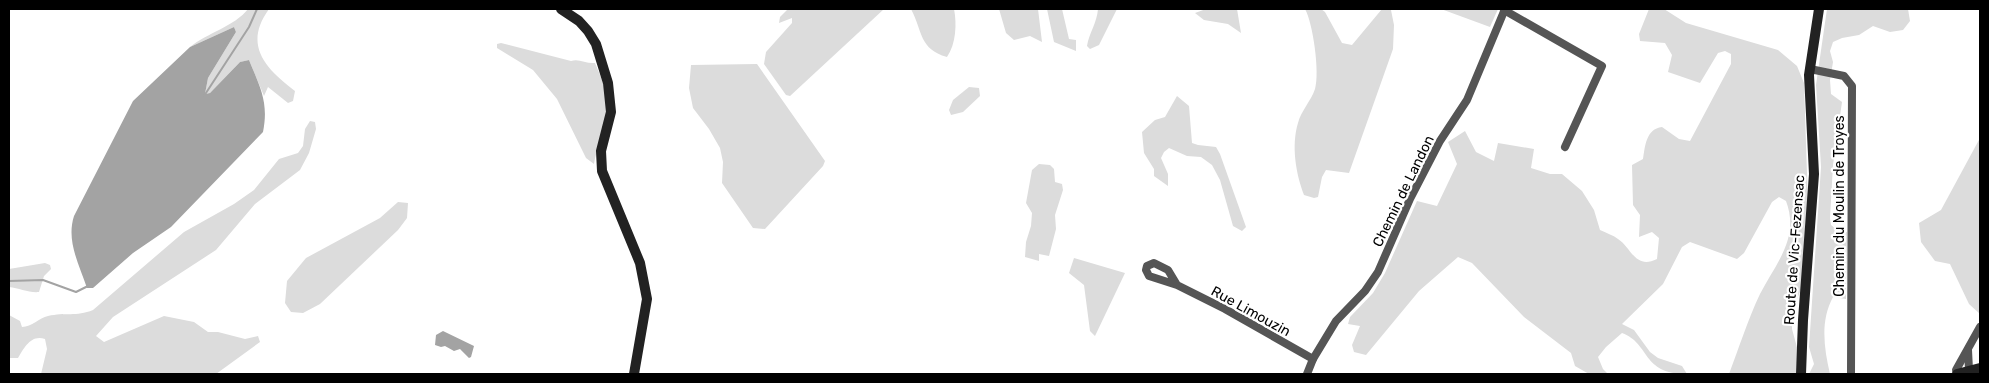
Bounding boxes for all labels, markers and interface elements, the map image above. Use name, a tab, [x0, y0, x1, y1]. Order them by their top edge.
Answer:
street label: Chemin du Moulin de Troyes	[1831, 115, 1848, 297]
street label: Chemin de Landon	[1369, 133, 1438, 250]
street label: Route de Vic-Fezensac	[1781, 174, 1808, 326]
street label: Rue Limouzin	[1208, 283, 1293, 340]

